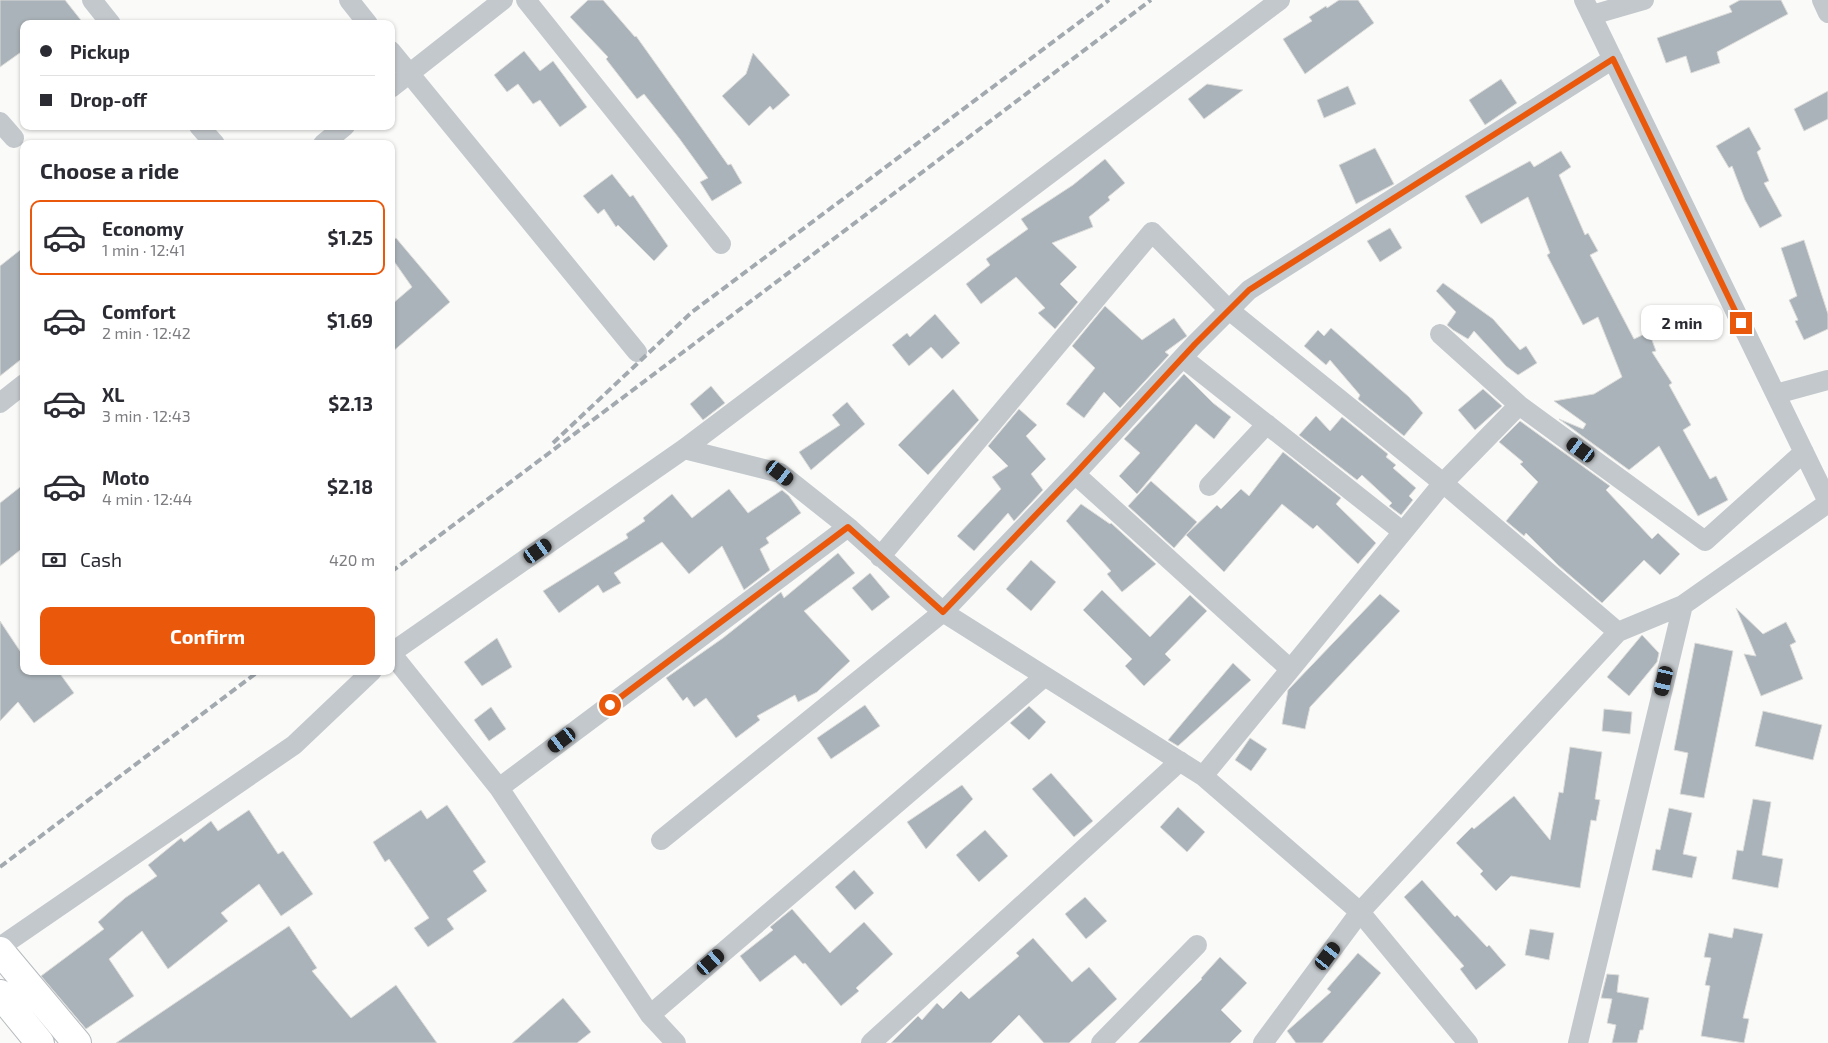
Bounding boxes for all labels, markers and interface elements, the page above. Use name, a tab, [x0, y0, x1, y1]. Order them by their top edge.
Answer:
text: Pickup	[70, 40, 130, 63]
text: Drop-off	[70, 88, 147, 111]
text: Choose a ride	[40, 157, 179, 183]
icon: car	[42, 215, 87, 260]
text: Economy	[102, 217, 184, 240]
text: $1.25	[328, 226, 373, 249]
text: 1 min · 12:41	[102, 240, 185, 259]
icon: car	[42, 298, 87, 343]
text: Comfort	[102, 300, 176, 323]
callout: 2 min	[1641, 306, 1724, 340]
text: $1.69	[327, 309, 373, 332]
route end	[1730, 312, 1752, 334]
text: 2 min	[1662, 313, 1702, 332]
text: 2 min · 12:42	[102, 323, 191, 342]
icon: car	[42, 381, 87, 426]
text: XL	[102, 383, 124, 406]
text: $2.13	[328, 392, 373, 415]
text: 3 min · 12:43	[102, 406, 191, 425]
car	[1564, 435, 1597, 465]
car	[763, 458, 796, 488]
icon: car	[42, 464, 87, 509]
text: Moto	[102, 466, 150, 489]
text: $2.18	[327, 475, 373, 498]
text: 4 min · 12:44	[102, 489, 192, 508]
car	[521, 536, 554, 566]
icon: cash	[40, 546, 68, 574]
text: Cash	[80, 548, 122, 571]
text: 420 m	[329, 550, 375, 569]
button: Confirm	[40, 607, 375, 665]
car	[1653, 665, 1674, 697]
route start	[599, 694, 621, 716]
car	[545, 725, 578, 755]
car	[1312, 940, 1343, 972]
car	[694, 946, 727, 978]

